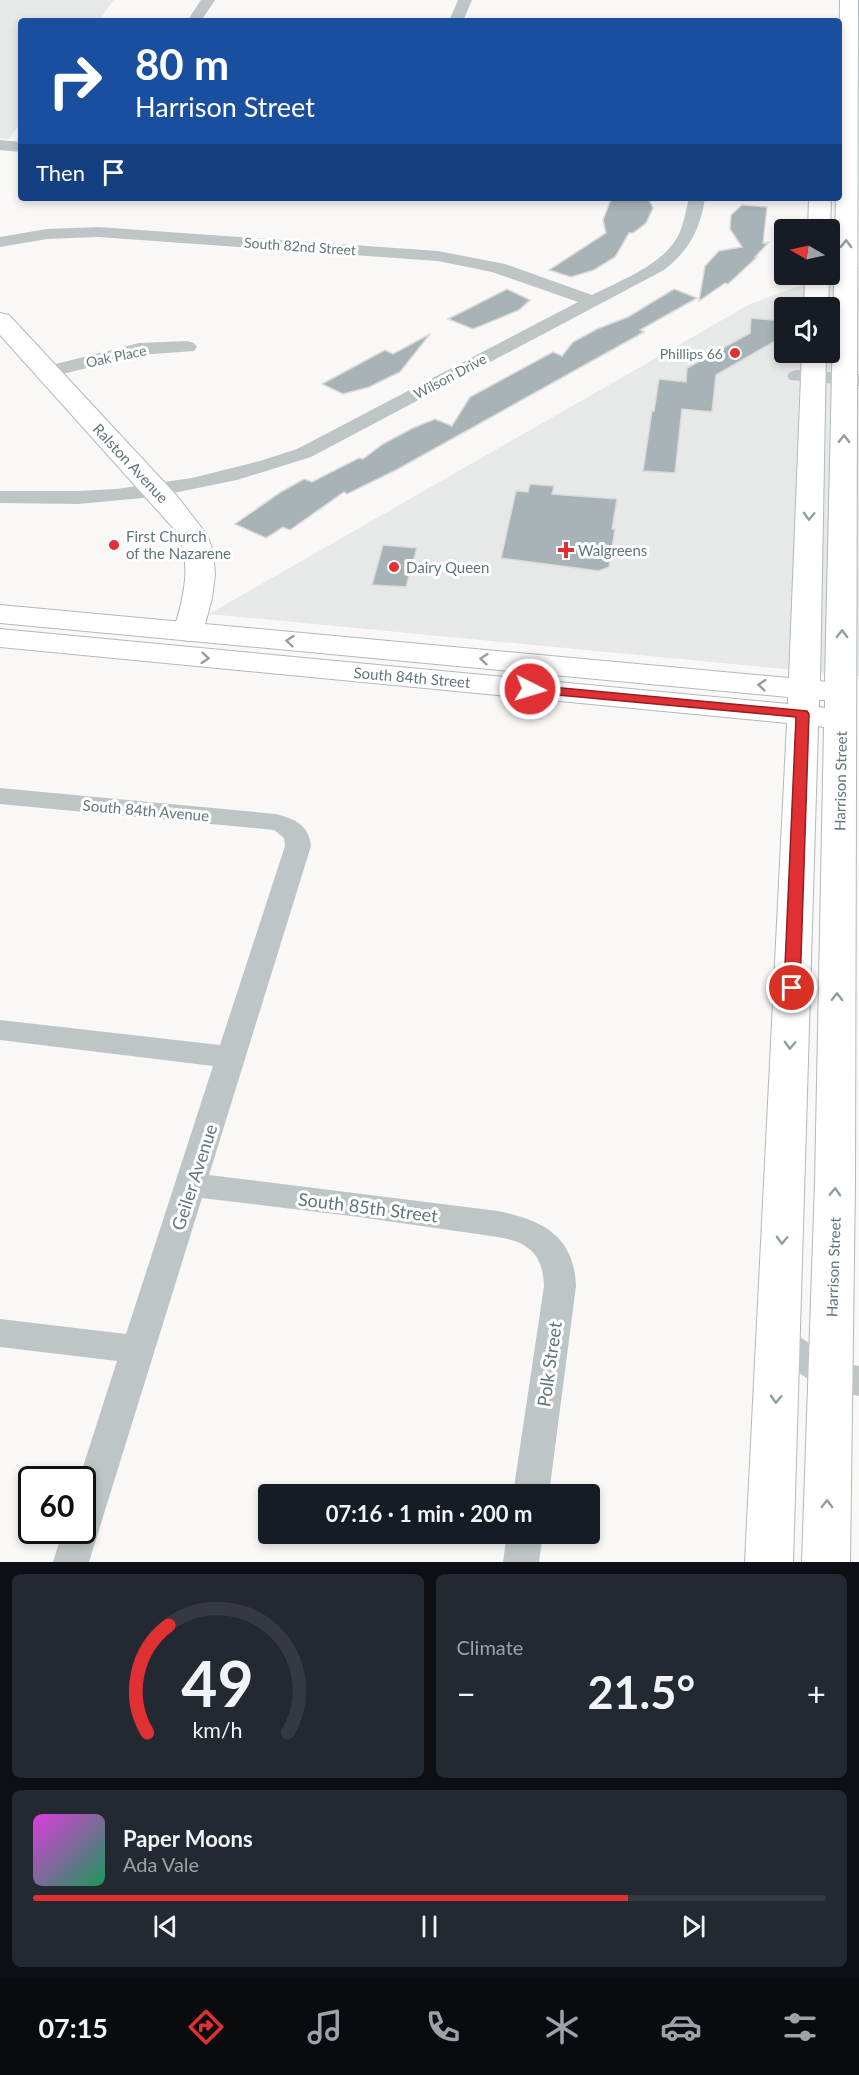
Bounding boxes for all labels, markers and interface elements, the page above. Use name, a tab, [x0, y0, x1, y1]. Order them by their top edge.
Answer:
text: 80 m	[135, 39, 229, 89]
icon: right	[36, 42, 114, 120]
text: Harrison Street	[135, 90, 315, 123]
icon: arrive	[97, 156, 130, 189]
text: Then	[36, 159, 85, 186]
north arrow	[774, 219, 840, 285]
map controls	[774, 219, 840, 363]
street label: South 82nd Street	[244, 234, 356, 258]
one-way arrow	[840, 240, 852, 249]
button: sound	[774, 297, 840, 363]
street label: Oak Place	[84, 341, 148, 371]
place label: Phillips 66	[660, 345, 723, 362]
marker: Phillips 66	[728, 346, 742, 360]
street label: Wilson Drive	[411, 350, 489, 402]
street label: Ralston Avenue	[90, 420, 172, 506]
one-way arrow	[838, 435, 850, 444]
one-way arrow	[803, 511, 815, 520]
place label: First Church of the Nazarene	[126, 527, 231, 562]
marker: First Church of the Nazarene	[107, 538, 121, 552]
place label: Walgreens	[578, 541, 647, 559]
marker: Walgreens	[559, 543, 573, 557]
place label: Dairy Queen	[406, 558, 489, 576]
marker: Dairy Queen	[387, 560, 401, 574]
one-way arrow	[835, 630, 848, 639]
one-way arrow	[286, 635, 295, 648]
one-way arrow	[200, 651, 209, 664]
one-way arrow	[480, 653, 489, 666]
position arrow	[498, 657, 562, 721]
street label: South 84th Street	[353, 663, 472, 691]
one-way arrow	[757, 679, 767, 692]
street label: Harrison Street	[830, 730, 850, 831]
street label: South 84th Avenue	[82, 796, 210, 824]
pin	[766, 962, 817, 1013]
icon: arrive	[775, 971, 808, 1004]
one-way arrow	[831, 992, 843, 1001]
one-way arrow	[783, 1041, 796, 1050]
street label: Geiler Avenue	[166, 1121, 222, 1233]
one-way arrow	[828, 1187, 841, 1196]
street label: South 85th Street	[297, 1188, 440, 1227]
street label: Harrison Street	[822, 1216, 844, 1317]
one-way arrow	[775, 1236, 788, 1245]
street label: Polk Street	[532, 1319, 566, 1408]
one-way arrow	[769, 1394, 782, 1403]
speed limit sign: 60	[18, 1466, 96, 1544]
one-way arrow	[821, 1499, 834, 1508]
text: 07:16 · 1 min · 200 m	[326, 1500, 532, 1527]
text: Climate	[457, 1635, 523, 1659]
text: 49	[182, 1645, 254, 1720]
text: 21.5°	[587, 1665, 695, 1719]
text: −	[457, 1673, 476, 1713]
text: +	[807, 1673, 826, 1713]
text: km/h	[193, 1717, 243, 1743]
text: Paper Moons	[123, 1825, 253, 1852]
text: Ada Vale	[123, 1852, 199, 1876]
icon: previous	[149, 1910, 182, 1943]
icon: pause	[413, 1910, 446, 1943]
icon: next	[677, 1910, 710, 1943]
icon: directions	[185, 2006, 227, 2048]
icon: music	[304, 2006, 346, 2048]
icon: phone	[422, 2006, 464, 2048]
icon: climate	[541, 2006, 583, 2048]
icon: car	[660, 2006, 702, 2048]
icon: filters	[779, 2006, 821, 2048]
text: 07:15	[38, 2011, 108, 2044]

